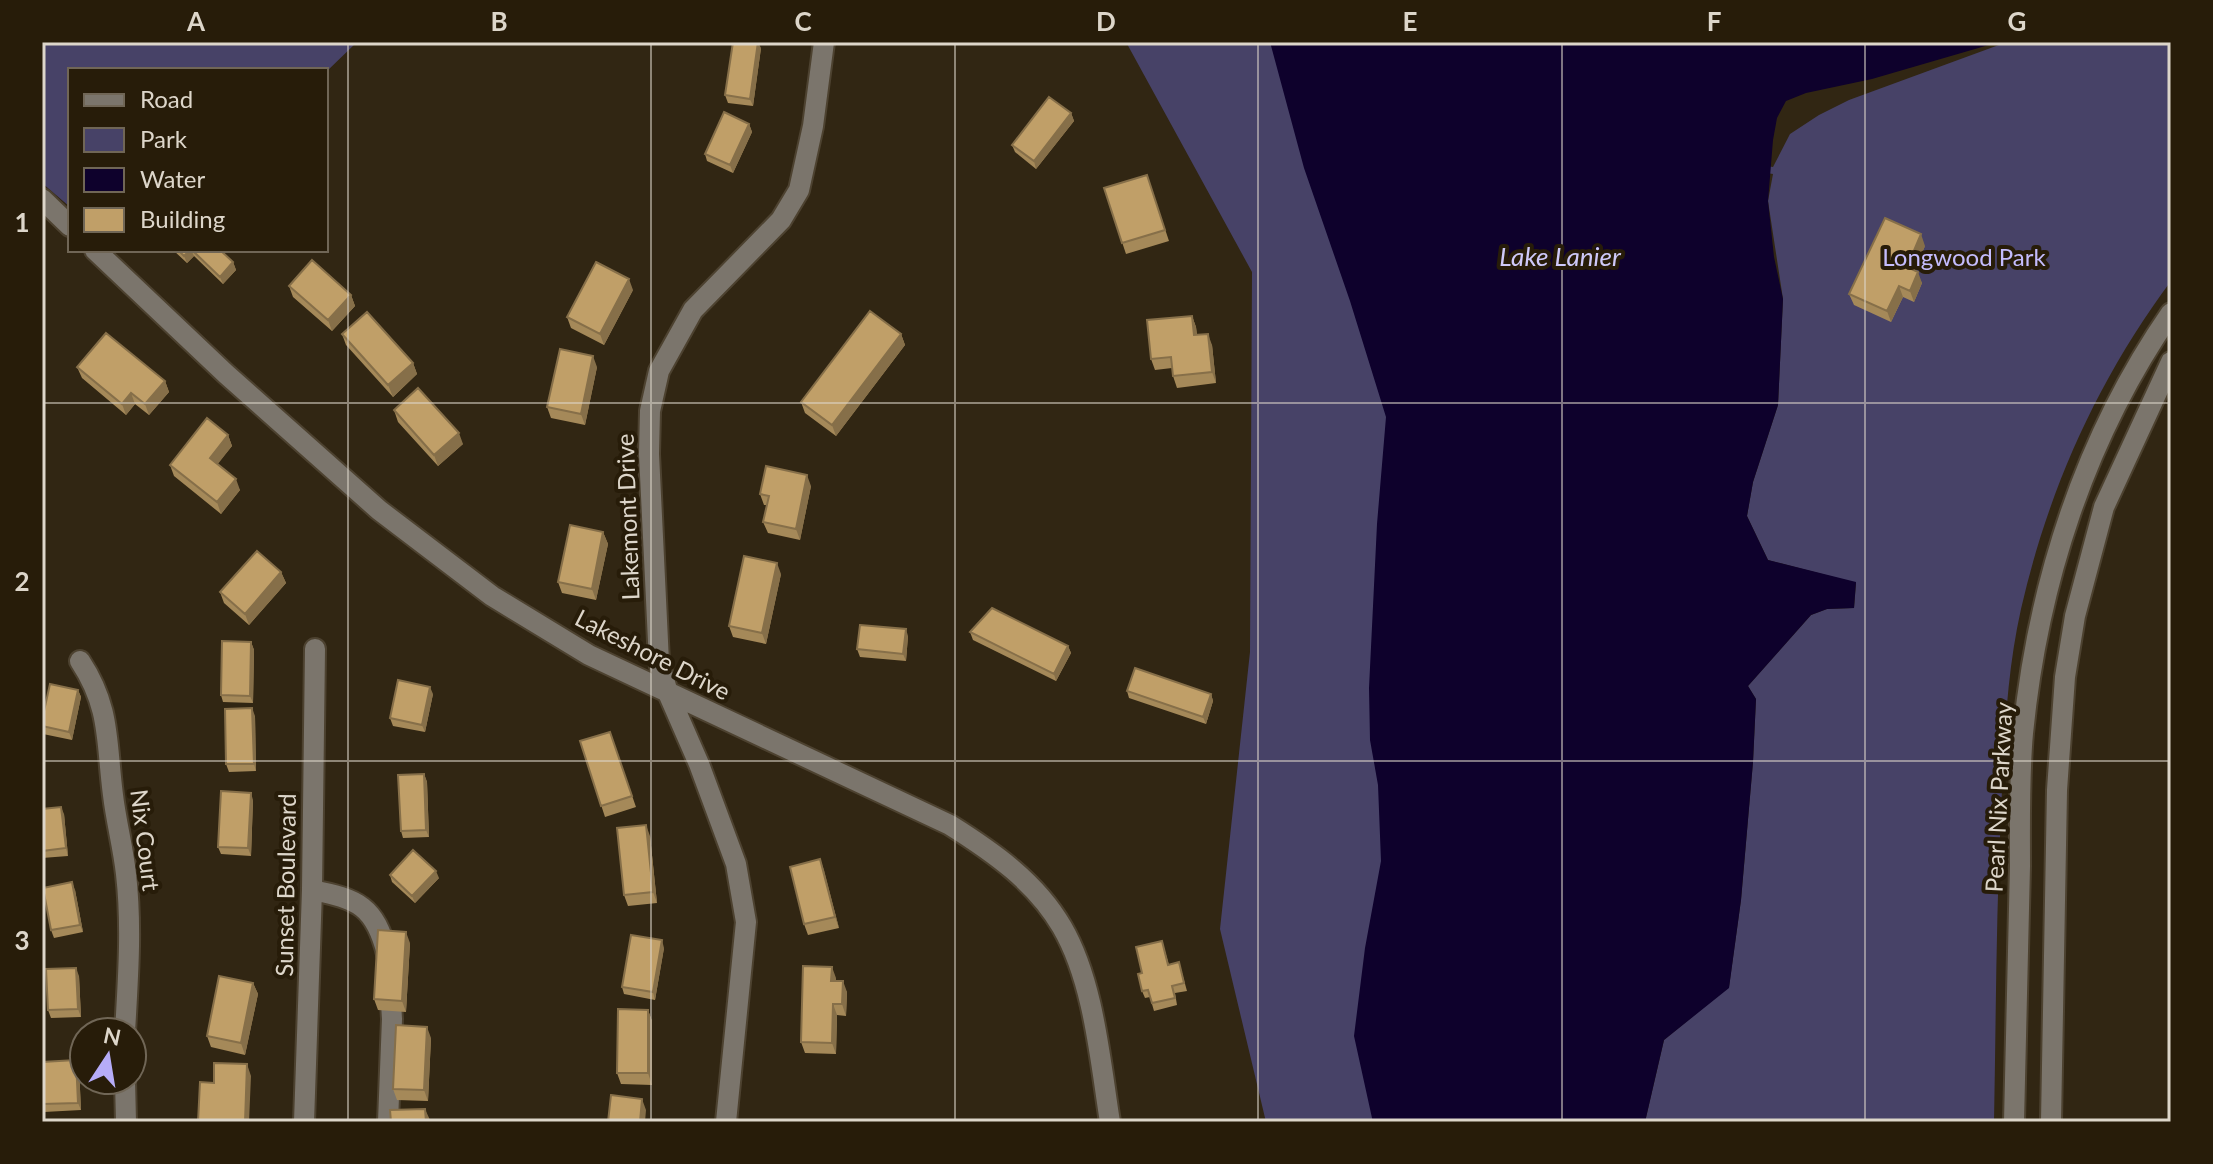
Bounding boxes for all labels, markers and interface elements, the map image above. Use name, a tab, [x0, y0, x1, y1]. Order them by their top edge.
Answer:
text: A	[186, 5, 206, 37]
text: B	[490, 5, 508, 37]
text: C	[794, 5, 812, 37]
text: D	[1096, 5, 1116, 37]
text: E	[1403, 5, 1417, 37]
text: F	[1707, 5, 1721, 37]
text: G	[2008, 5, 2026, 37]
legend	[68, 68, 328, 252]
text: Road	[140, 84, 193, 113]
text: Park	[140, 124, 188, 153]
text: Water	[140, 164, 205, 193]
text: Building	[140, 204, 225, 233]
text: 1	[14, 206, 30, 238]
water label: Lake Lanier	[1499, 240, 1622, 272]
park label: Longwood Park	[1882, 242, 2046, 271]
street label: Lakemont Drive	[610, 433, 644, 601]
text: 2	[14, 565, 30, 597]
street label: Lakeshore Drive	[571, 602, 735, 706]
street label: Pearl Nix Parkway	[1979, 700, 2017, 893]
street label: Nix Court	[125, 788, 167, 893]
street label: Sunset Boulevard	[269, 793, 301, 977]
text: 3	[14, 924, 30, 956]
north arrow	[68, 1016, 148, 1096]
text: N	[101, 1021, 123, 1051]

